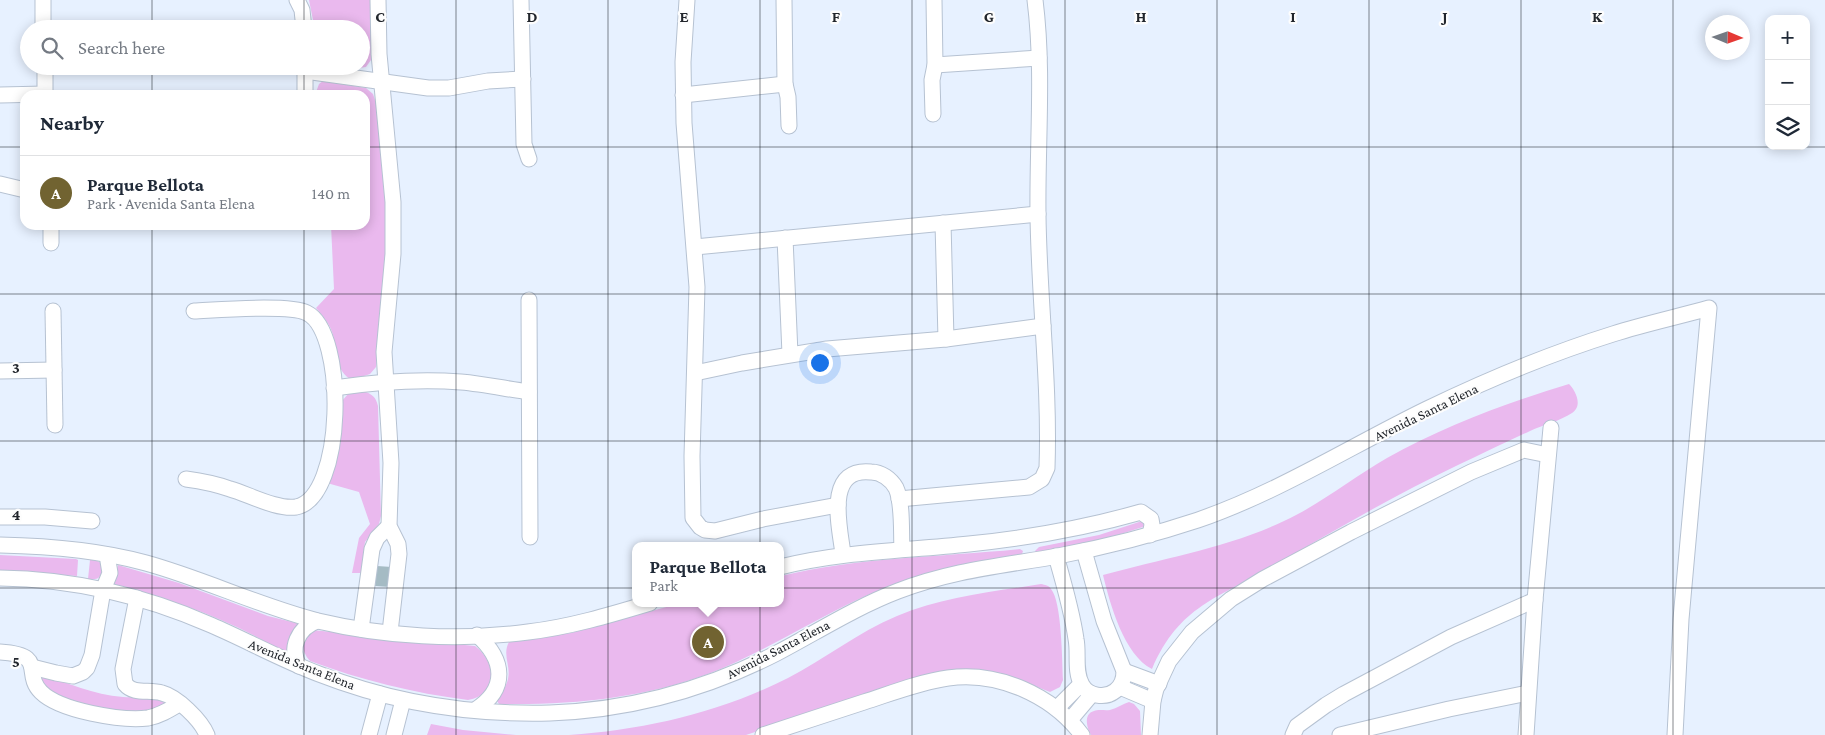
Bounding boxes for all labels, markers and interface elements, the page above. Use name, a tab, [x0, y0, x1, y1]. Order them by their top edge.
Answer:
text: C	[375, 8, 385, 25]
text: D	[526, 8, 538, 25]
text: E	[679, 8, 689, 25]
text: F	[832, 8, 841, 25]
text: G	[984, 8, 994, 25]
text: H	[1136, 8, 1147, 25]
text: I	[1290, 8, 1296, 25]
text: J	[1440, 8, 1448, 25]
text: K	[1592, 8, 1603, 25]
north arrow	[1705, 15, 1750, 60]
map controls	[1765, 15, 1810, 150]
button: +	[1765, 15, 1810, 60]
search box	[20, 20, 370, 75]
icon: search	[38, 34, 66, 62]
text: Search here	[78, 37, 165, 58]
button: −	[1765, 60, 1810, 105]
button: layers	[1765, 105, 1810, 150]
text: Nearby	[40, 111, 104, 135]
text: Parque Bellota	[87, 174, 204, 195]
text: A	[51, 185, 61, 202]
text: 140 m	[312, 185, 350, 202]
text: Park · Avenida Santa Elena	[87, 195, 255, 212]
your location	[807, 350, 833, 376]
text: 3	[12, 359, 20, 376]
street label: Avenida Santa Elena	[1372, 380, 1481, 444]
text: 4	[12, 506, 21, 523]
popup	[632, 542, 784, 607]
text: Parque Bellota	[649, 556, 767, 577]
text: Park	[649, 577, 678, 594]
street label: Avenida Santa Elena	[724, 616, 833, 682]
pin: A	[692, 623, 724, 661]
street label: Avenida Santa Elena	[246, 635, 358, 693]
text: 5	[12, 653, 20, 670]

